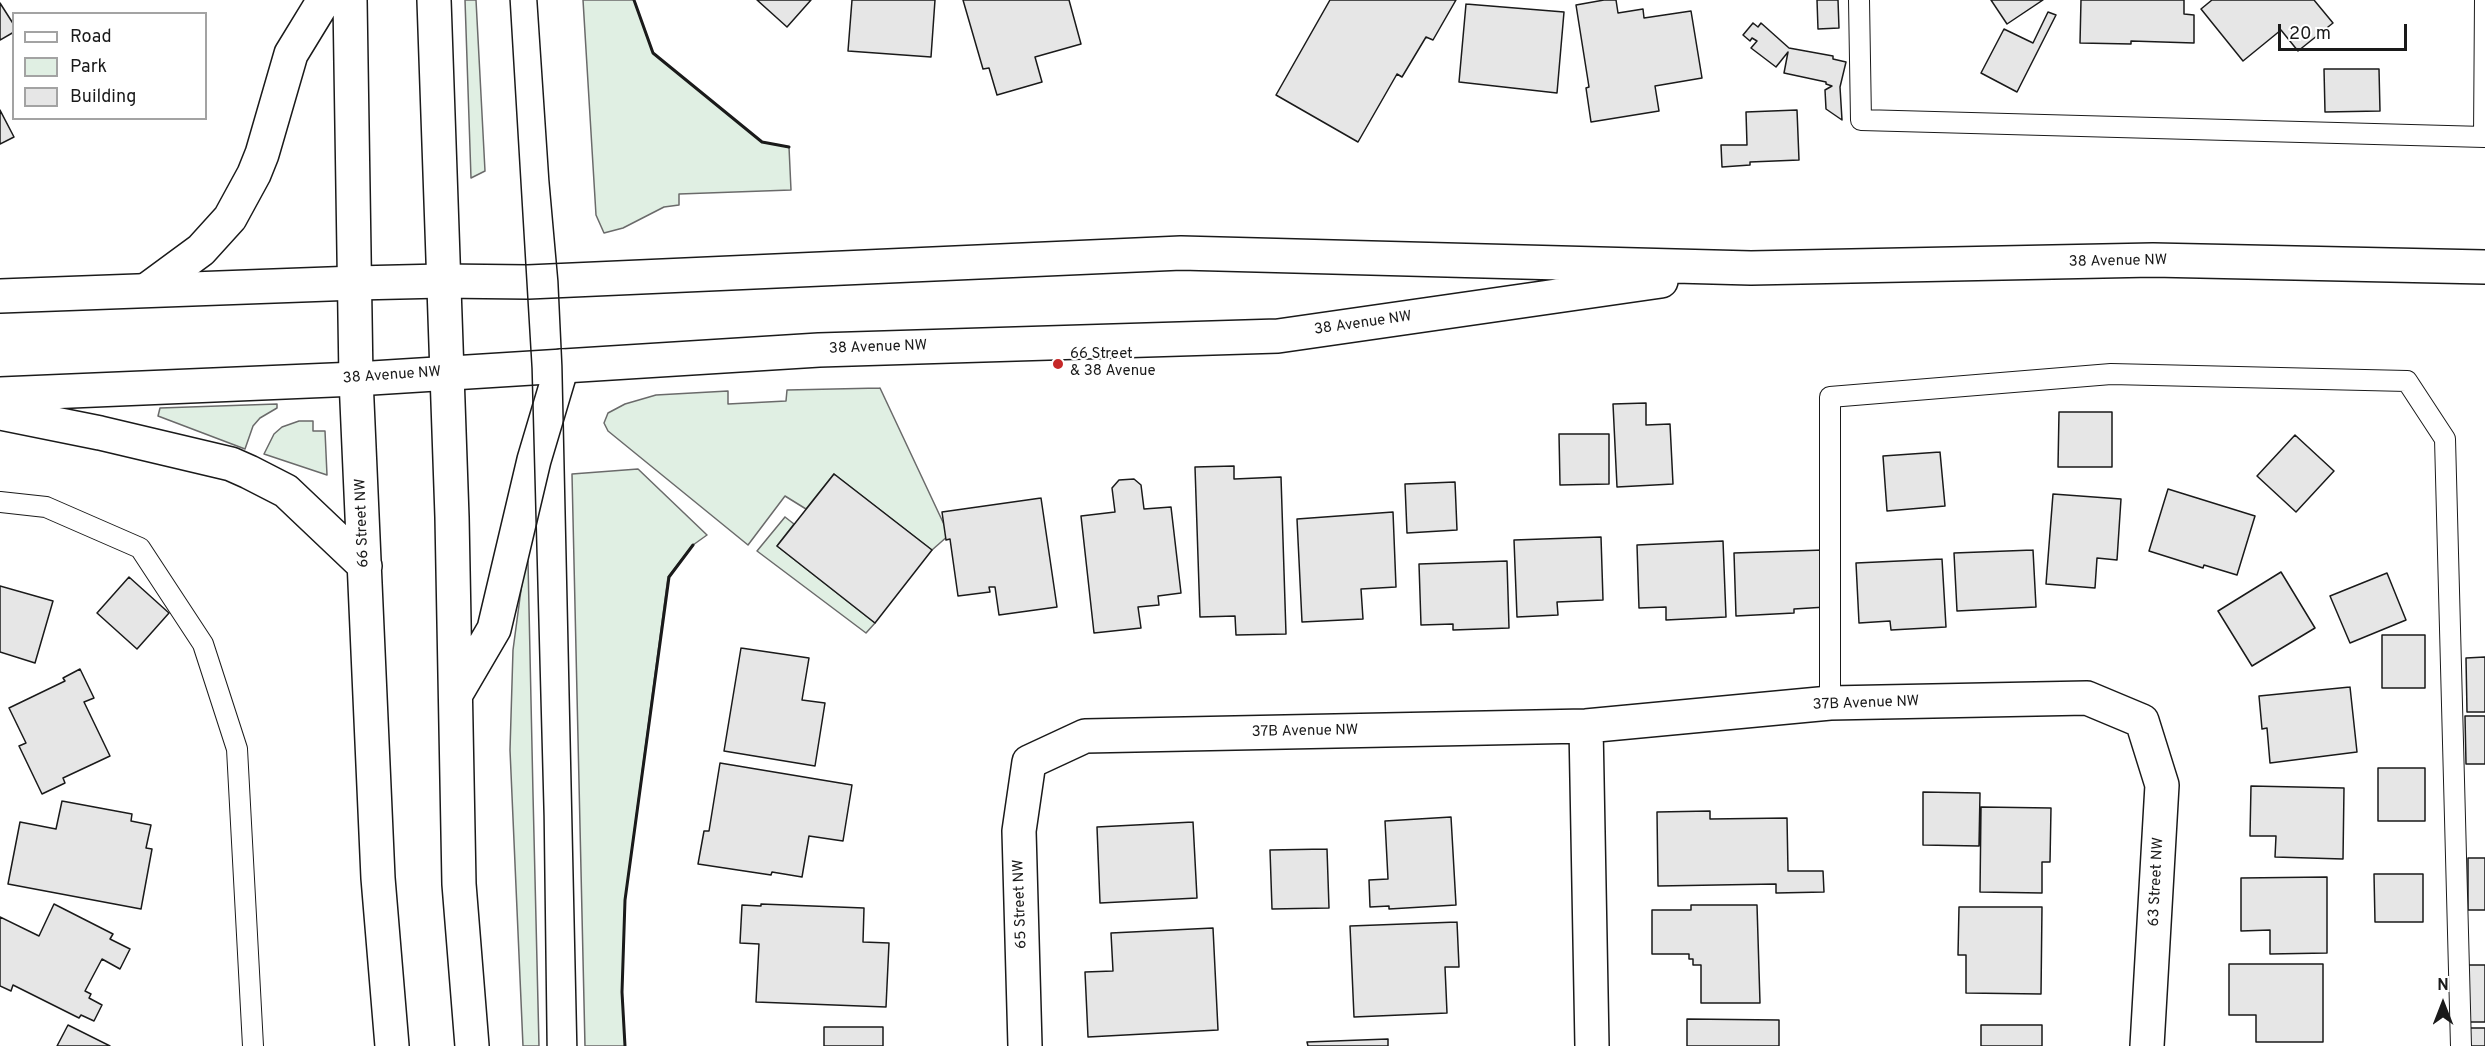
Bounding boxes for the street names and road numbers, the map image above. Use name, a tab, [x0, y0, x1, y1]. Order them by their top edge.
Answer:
street label: 38 Avenue NW	[2069, 252, 2167, 272]
street label: 38 Avenue NW	[1313, 308, 1413, 340]
street label: 38 Avenue NW	[828, 337, 928, 359]
street label: 38 Avenue NW	[342, 364, 442, 388]
street label: 66 Street NW	[352, 478, 374, 568]
street label: 37B Avenue NW	[1812, 693, 1920, 715]
street label: 37B Avenue NW	[1251, 722, 1359, 742]
street label: 63 Street NW	[2146, 837, 2168, 927]
street label: 65 Street NW	[1010, 859, 1032, 949]

